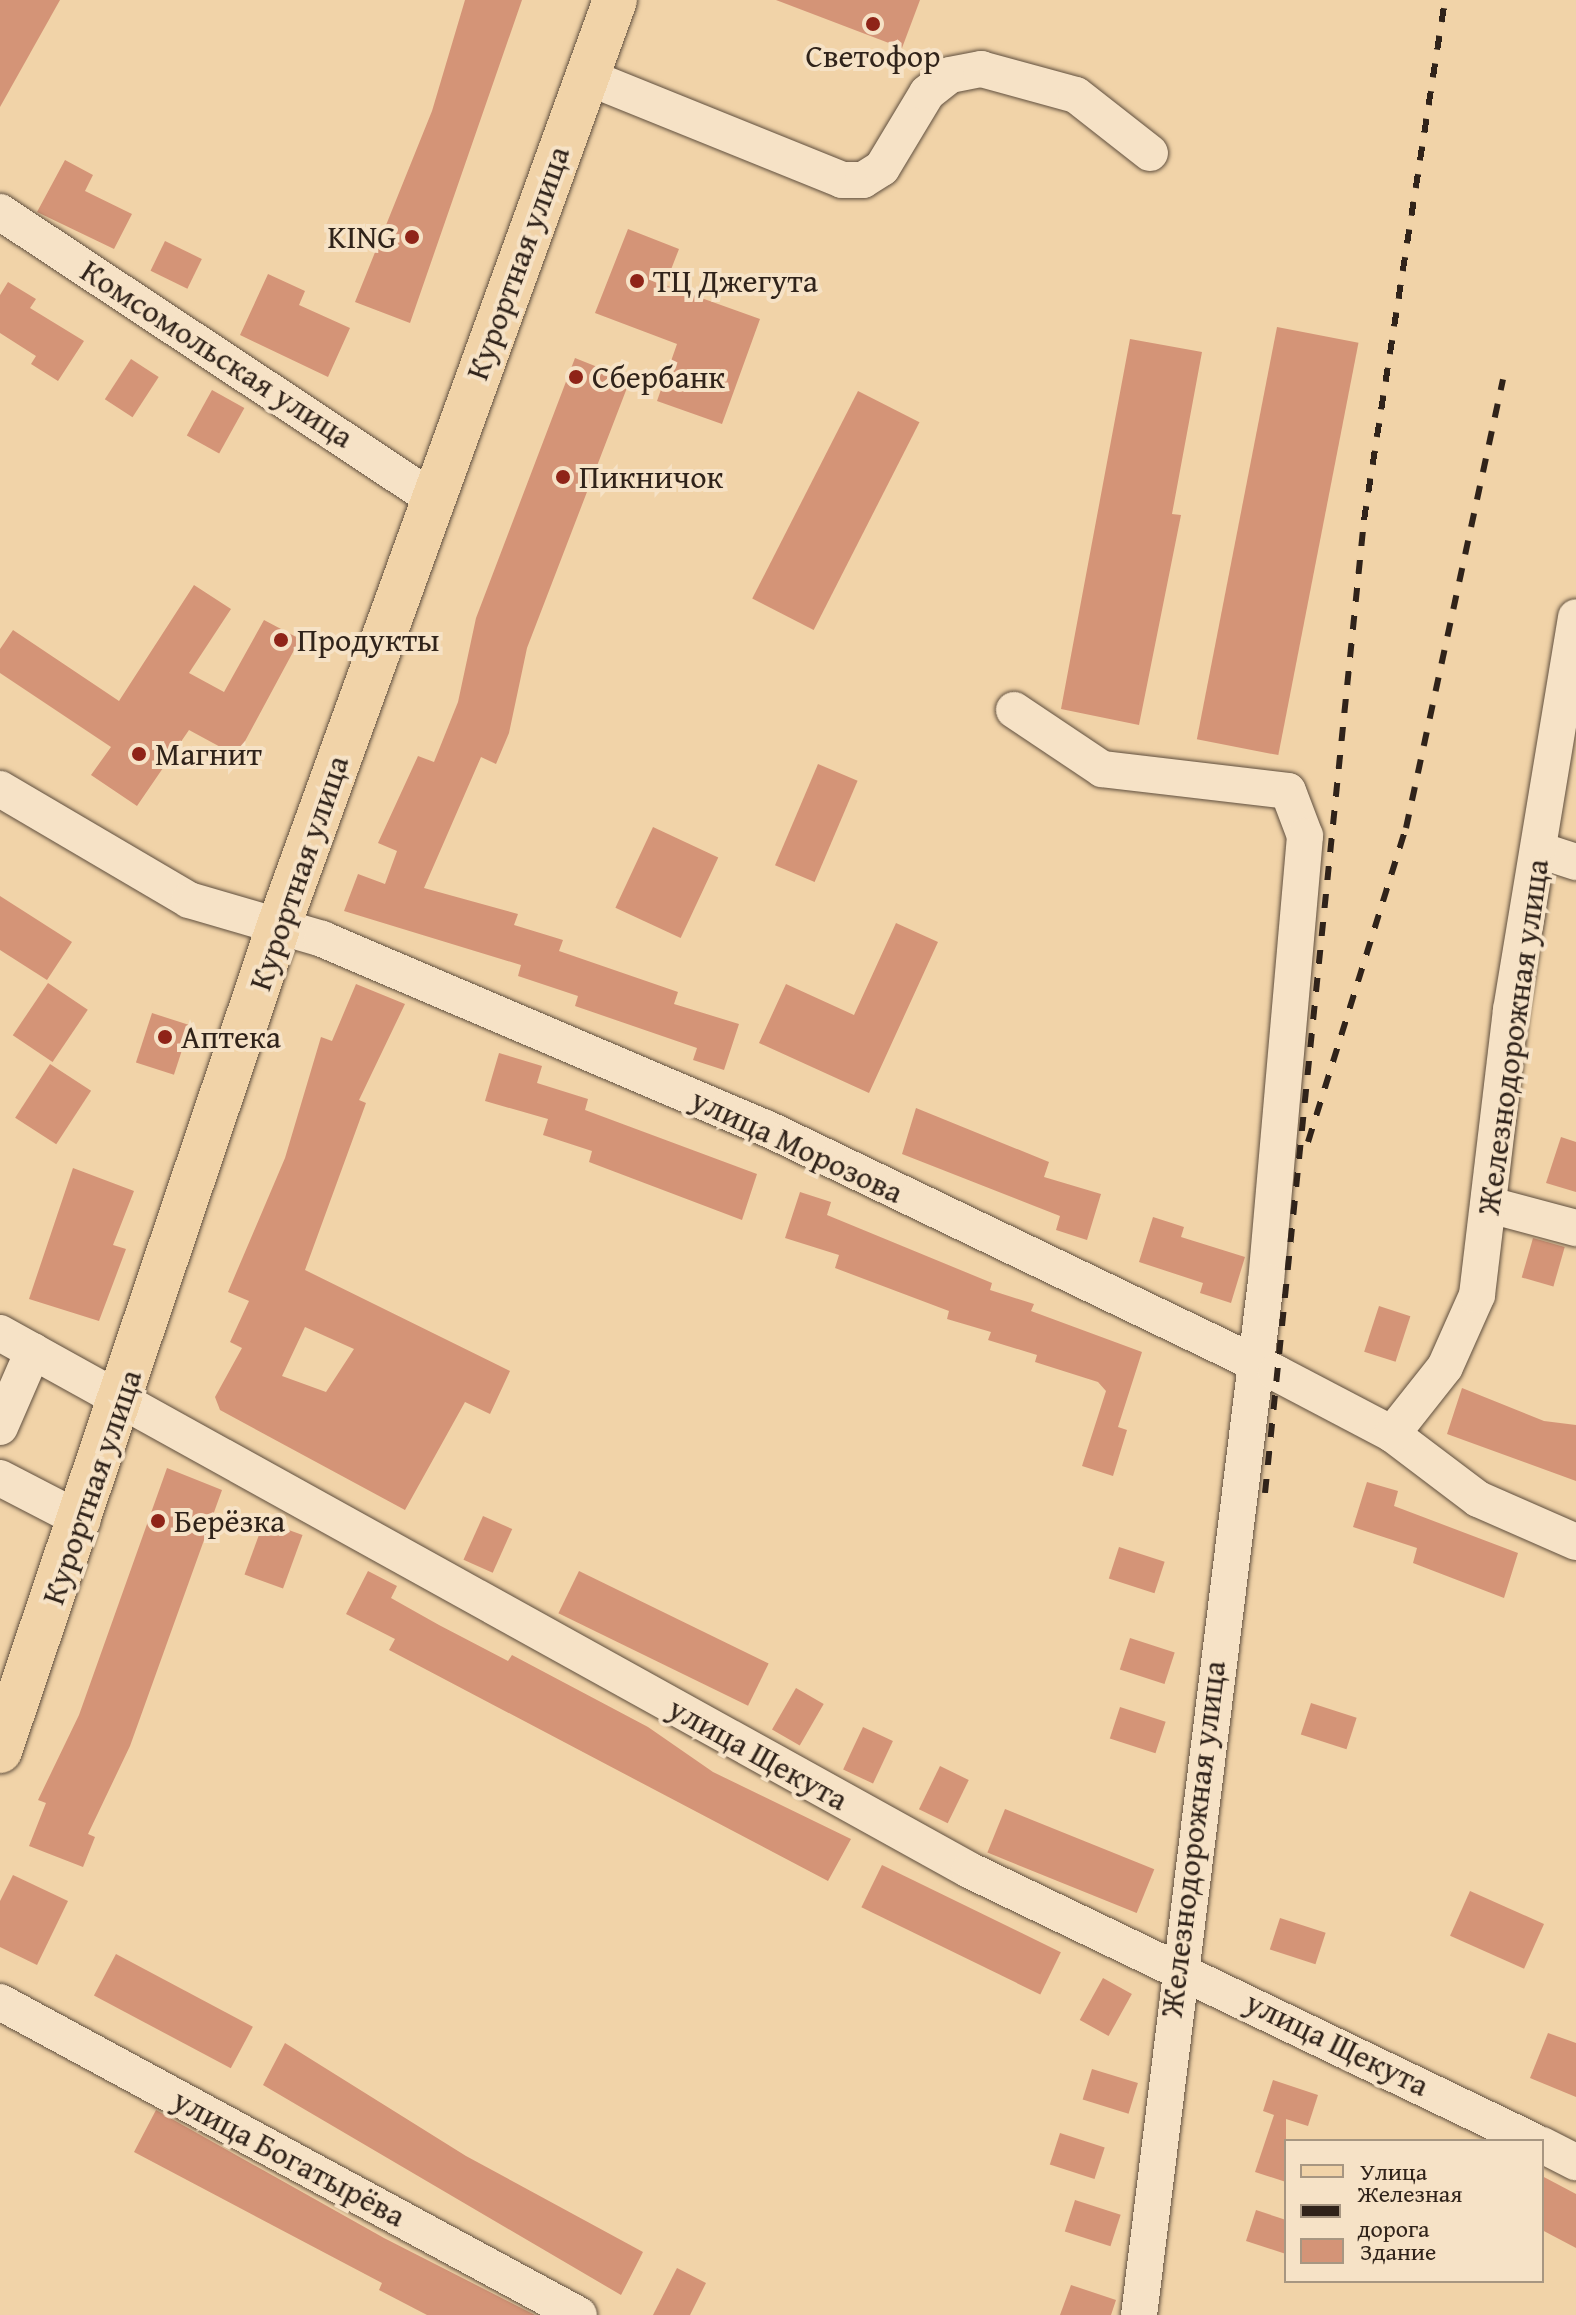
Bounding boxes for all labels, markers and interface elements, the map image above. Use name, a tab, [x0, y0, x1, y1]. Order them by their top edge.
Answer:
marker: Светофор	[864, 15, 882, 33]
place label: Светофор	[806, 37, 940, 75]
street label: Курортная улица	[458, 141, 578, 385]
place label: KING	[327, 218, 396, 256]
marker: KING	[403, 228, 421, 246]
street label: Комсомольская улица	[74, 252, 360, 456]
place label: ТЦ Джегута	[653, 262, 818, 300]
marker: ТЦ Джегута	[628, 272, 646, 290]
place label: Сбербанк	[592, 358, 725, 396]
marker: Сбербанк	[567, 368, 585, 386]
place label: Пикничок	[579, 458, 723, 496]
marker: Пикничок	[554, 468, 572, 486]
place label: Продукты	[297, 621, 440, 659]
marker: Продукты	[272, 631, 290, 649]
place label: Магнит	[155, 735, 262, 773]
marker: Магнит	[130, 745, 148, 763]
street label: Курортная улица	[241, 751, 357, 995]
street label: Железнодорожная улица	[1469, 857, 1557, 1217]
place label: Аптека	[181, 1018, 281, 1056]
marker: Аптека	[156, 1028, 174, 1046]
street label: улица Морозова	[685, 1080, 909, 1212]
street label: Курортная улица	[34, 1365, 150, 1609]
place label: Берёзка	[174, 1502, 285, 1540]
marker: Берёзка	[149, 1512, 167, 1530]
street label: Железнодорожная улица	[1152, 1658, 1234, 2020]
street label: улица Щекута	[662, 1689, 854, 1819]
street label: улица Щекута	[1239, 1983, 1435, 2105]
street label: улица Богатырёва	[166, 2081, 412, 2235]
legend	[1284, 2139, 1544, 2283]
text: Улица	[1360, 2154, 1427, 2189]
text: Железная дорога	[1357, 2176, 1462, 2246]
text: Здание	[1360, 2234, 1436, 2269]

